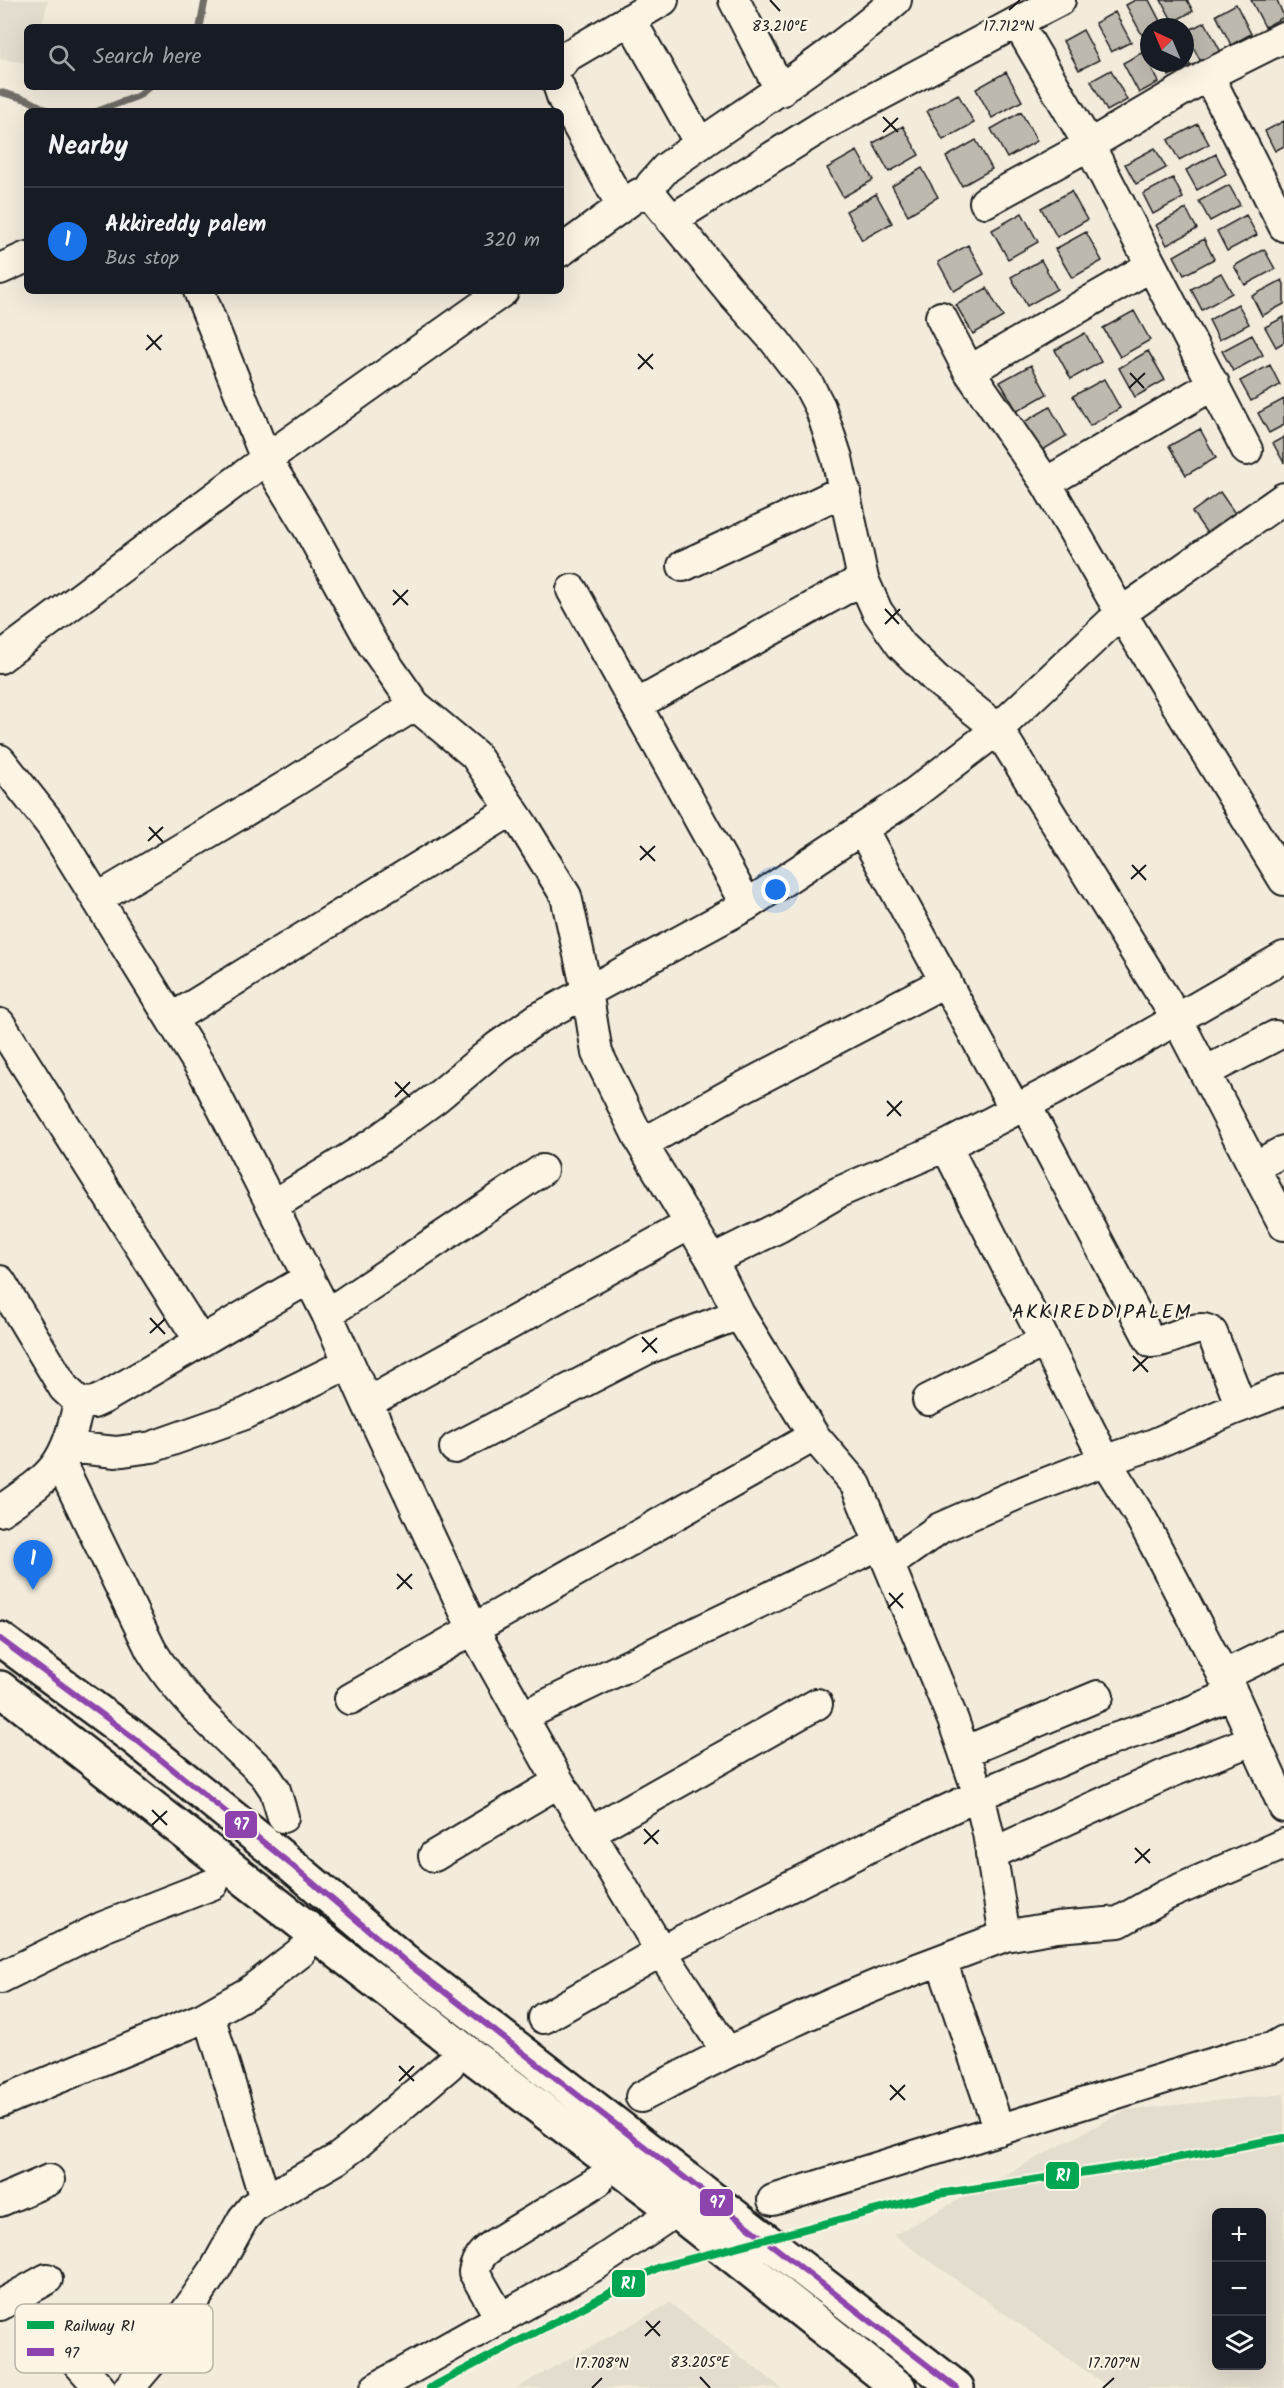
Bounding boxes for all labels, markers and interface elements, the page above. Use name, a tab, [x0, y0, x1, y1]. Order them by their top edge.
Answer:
text: 83.210°E	[752, 15, 809, 39]
text: 17.712°N	[984, 15, 1034, 39]
north arrow	[1140, 18, 1194, 72]
search box	[24, 24, 564, 90]
text: Search here	[93, 40, 201, 75]
icon: search	[45, 41, 78, 74]
text: Nearby	[48, 126, 128, 168]
text: Akkireddy palem	[105, 208, 266, 243]
text: 1	[64, 225, 71, 257]
text: 320 m	[483, 225, 540, 257]
text: Bus stop	[105, 243, 179, 275]
your location	[761, 875, 790, 904]
district label: AKKIREDDIPALEM	[1012, 1297, 1192, 1329]
pin: 1	[14, 1540, 52, 1590]
line badge: 97	[224, 1810, 258, 1839]
text: 97	[233, 1813, 249, 1838]
line badge: R1	[1045, 2161, 1080, 2190]
text: R1	[1056, 2164, 1070, 2189]
line badge: 97	[699, 2188, 734, 2217]
text: 97	[709, 2191, 725, 2216]
map controls	[1212, 2208, 1266, 2370]
button: +	[1212, 2208, 1266, 2262]
button: −	[1212, 2262, 1266, 2316]
line badge: R1	[611, 2269, 646, 2298]
text: R1	[621, 2272, 635, 2297]
legend	[15, 2304, 213, 2373]
text: Railway R1	[64, 2314, 135, 2339]
button: layers	[1212, 2316, 1266, 2370]
text: 97	[64, 2341, 80, 2366]
text: 83.205°E	[670, 2351, 731, 2375]
text: 17.708°N	[575, 2352, 629, 2376]
text: 17.707°N	[1088, 2352, 1140, 2376]

